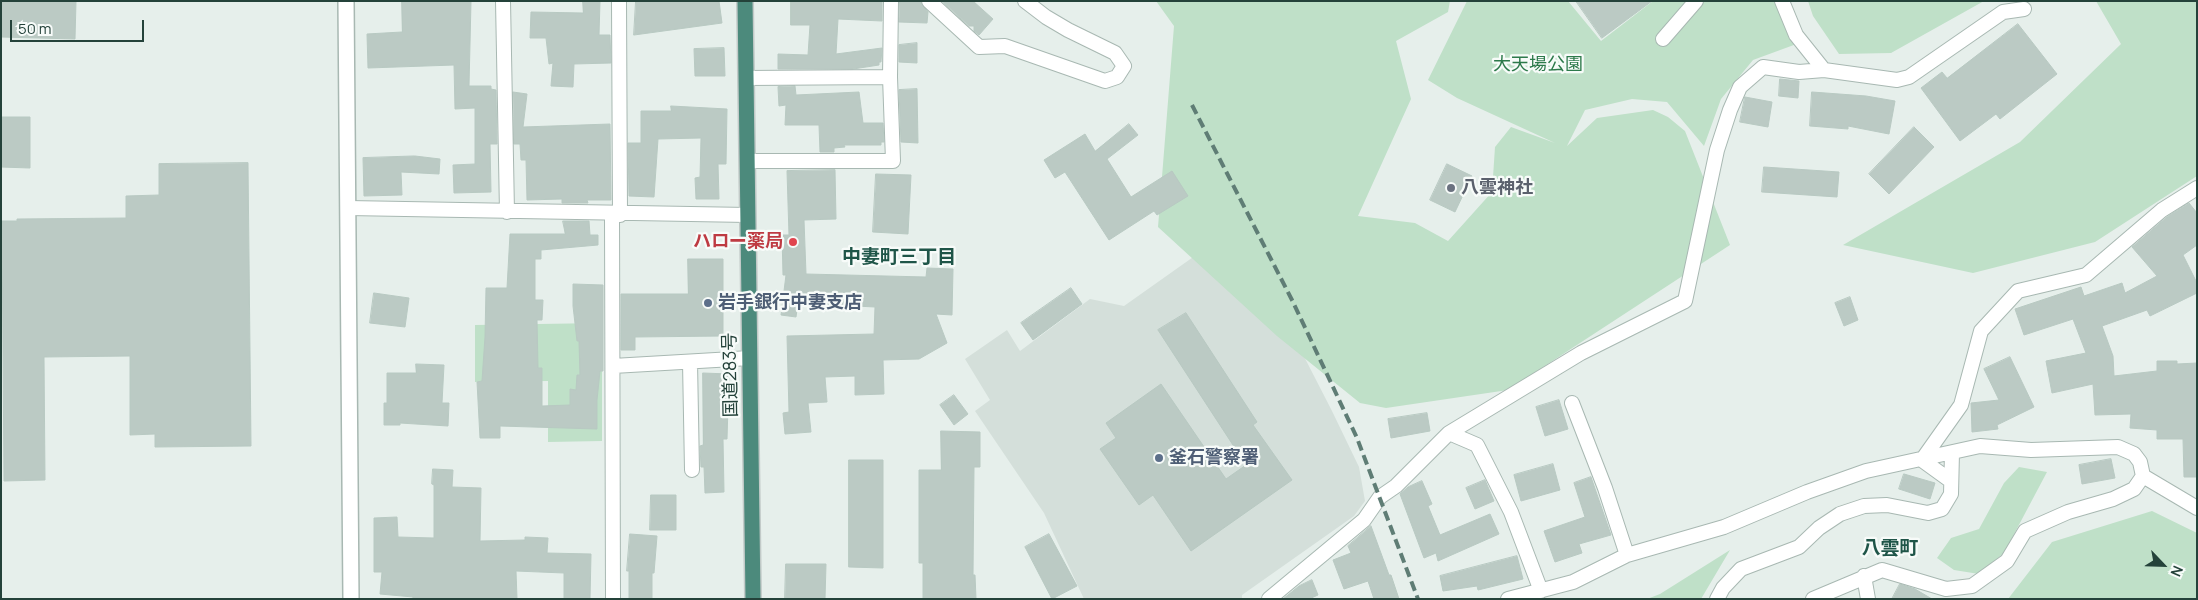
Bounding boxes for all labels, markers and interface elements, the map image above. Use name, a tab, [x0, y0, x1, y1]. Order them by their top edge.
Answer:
scale bar	[12, 10, 146, 42]
text: 50 m	[18, 18, 52, 39]
park label: 大天場公園	[1493, 54, 1583, 76]
place label: 八雲神社	[1461, 177, 1533, 199]
marker: 八雲神社	[1445, 182, 1457, 194]
place label: ハロー薬局	[693, 231, 783, 253]
marker: ハロー薬局	[787, 236, 799, 248]
district label: 中妻町三丁目	[842, 247, 956, 269]
place label: 岩手銀行中妻支店	[718, 292, 862, 314]
marker: 岩手銀行中妻支店	[702, 297, 714, 309]
street label: 国道283号	[719, 332, 743, 418]
place label: 釜石警察署	[1169, 447, 1259, 469]
marker: 釜石警察署	[1153, 452, 1165, 464]
district label: 八雲町	[1862, 538, 1918, 560]
north arrow	[2138, 540, 2188, 590]
text: N	[2166, 563, 2188, 580]

